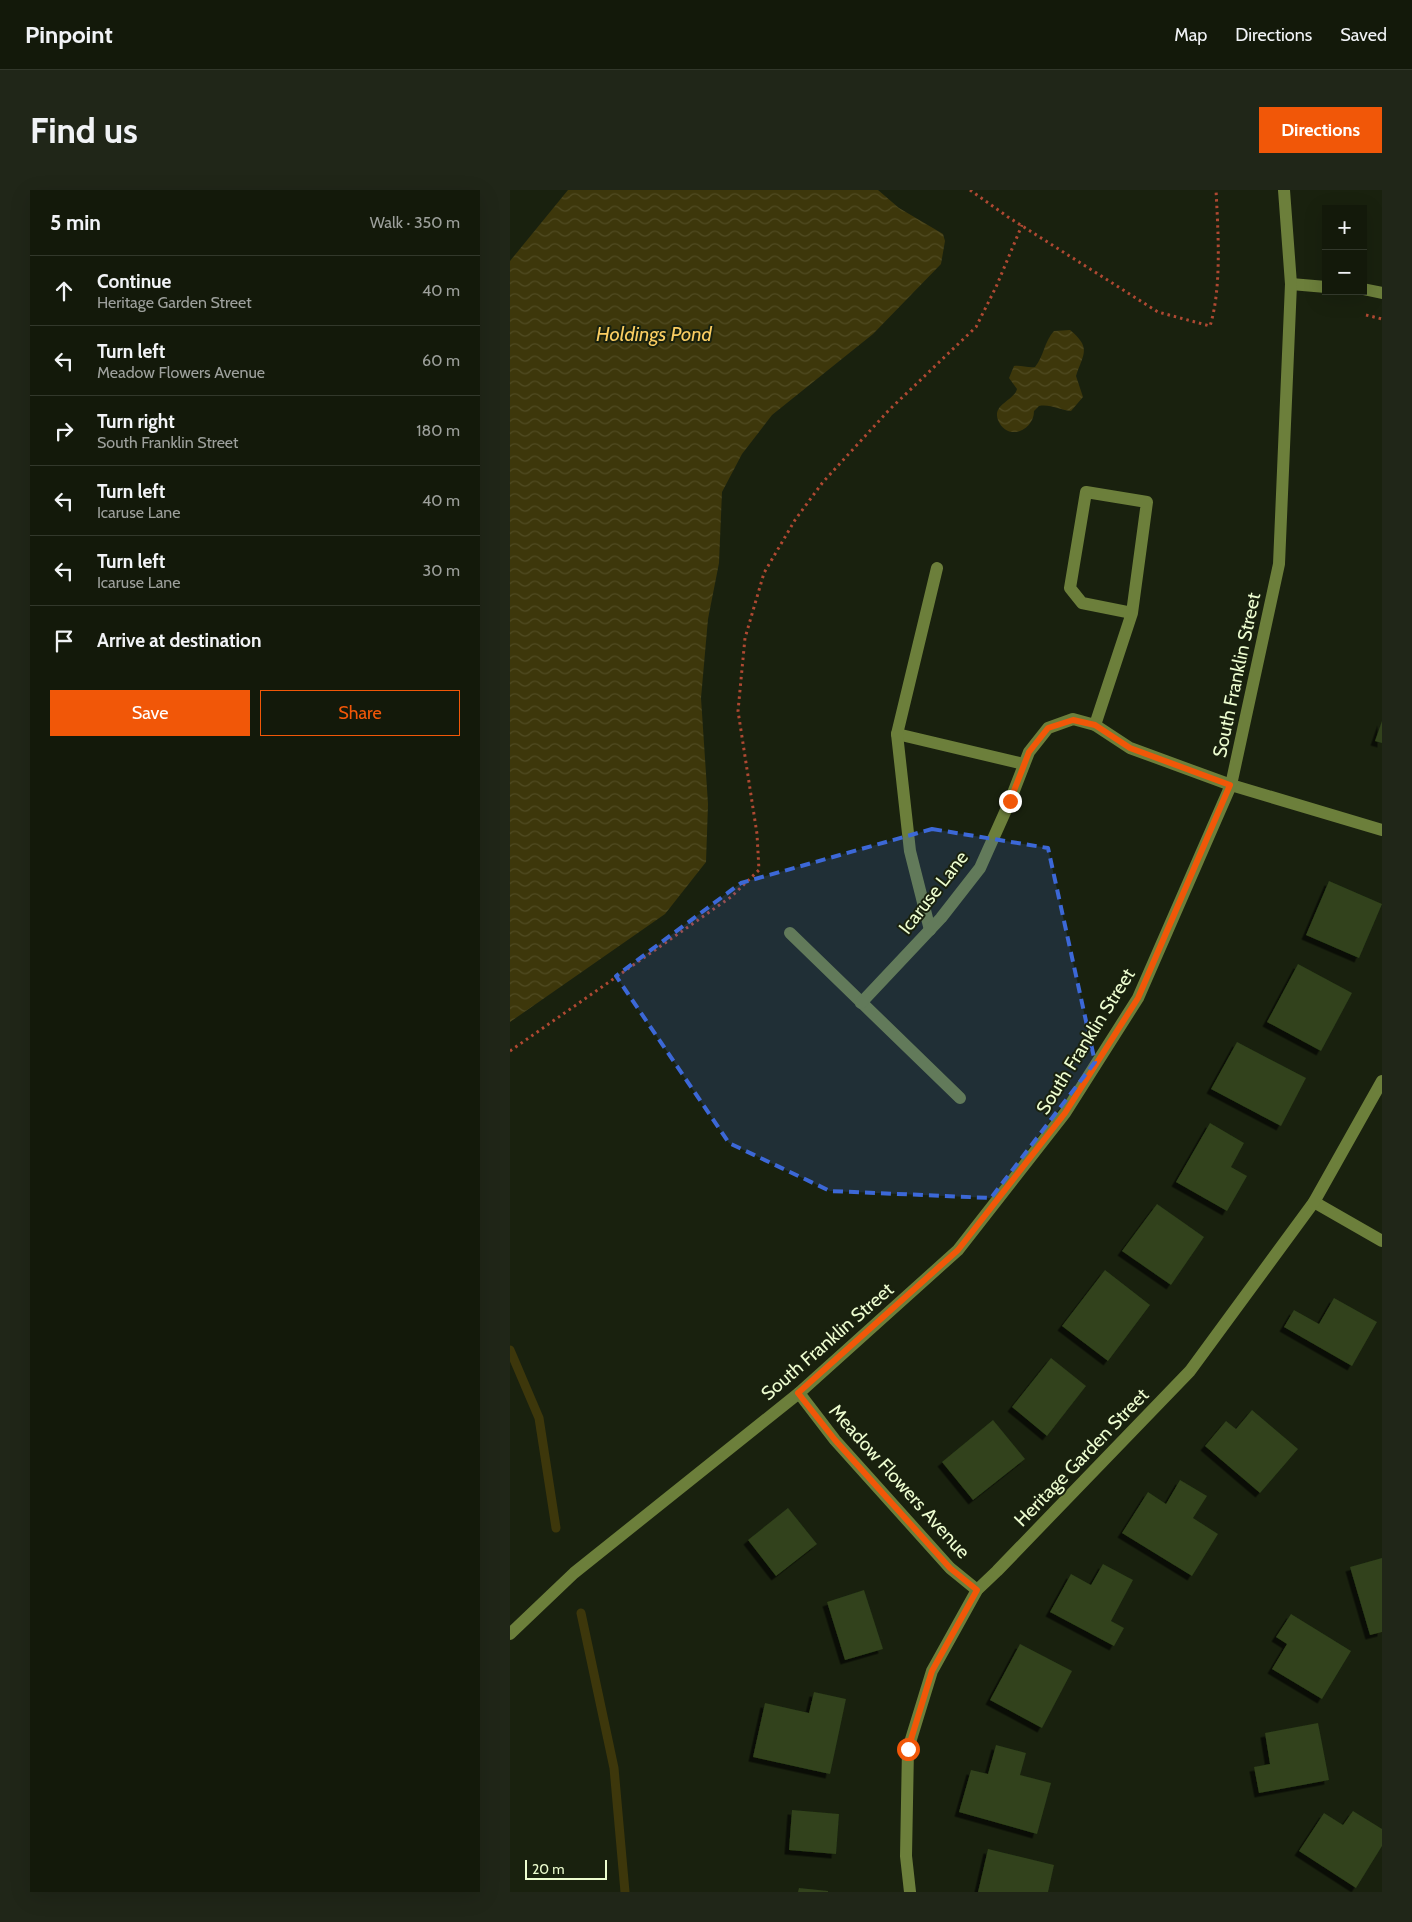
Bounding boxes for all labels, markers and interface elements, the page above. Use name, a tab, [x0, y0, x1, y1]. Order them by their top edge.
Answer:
text: Pinpoint	[25, 20, 113, 49]
text: Map	[1174, 24, 1207, 46]
text: Directions	[1235, 24, 1312, 46]
text: Saved	[1340, 24, 1387, 46]
button: Directions	[1259, 107, 1382, 153]
text: Find us	[30, 109, 138, 152]
map controls	[1322, 205, 1367, 295]
button: +	[1322, 205, 1367, 250]
text: 5 min	[50, 210, 101, 235]
text: Walk · 350 m	[370, 213, 460, 232]
button: −	[1322, 250, 1367, 295]
text: Continue	[97, 270, 171, 293]
icon: ahead	[50, 277, 78, 305]
text: 40 m	[422, 281, 460, 300]
text: Heritage Garden Street	[97, 293, 252, 312]
water label: Holdings Pond	[596, 322, 713, 346]
text: Turn left	[97, 340, 165, 363]
icon: left	[50, 347, 78, 375]
text: 60 m	[422, 351, 460, 370]
text: Meadow Flowers Avenue	[97, 363, 265, 382]
text: Turn right	[97, 410, 175, 433]
icon: right	[50, 417, 78, 445]
text: 180 m	[416, 421, 460, 440]
text: South Franklin Street	[97, 433, 238, 452]
text: Turn left	[97, 480, 165, 503]
icon: left	[50, 487, 78, 515]
text: 40 m	[422, 491, 460, 510]
text: Icaruse Lane	[97, 503, 181, 522]
text: Turn left	[97, 550, 165, 573]
icon: left	[50, 557, 78, 585]
text: 30 m	[423, 561, 460, 580]
text: Icaruse Lane	[97, 573, 181, 592]
street label: South Franklin Street	[1208, 590, 1265, 760]
icon: arrive	[50, 627, 78, 655]
text: Arrive at destination	[97, 629, 261, 652]
button: Save	[50, 690, 250, 736]
button: Share	[260, 690, 460, 736]
route end	[999, 790, 1022, 813]
street label: Icaruse Lane	[894, 846, 973, 938]
street label: South Franklin Street	[1031, 963, 1140, 1119]
street label: South Franklin Street	[756, 1277, 899, 1405]
street label: Heritage Garden Street	[1009, 1383, 1154, 1531]
street label: Meadow Flowers Avenue	[824, 1400, 975, 1563]
route start	[897, 1738, 920, 1761]
scale bar	[525, 1857, 608, 1880]
text: 20 m	[532, 1860, 565, 1878]

